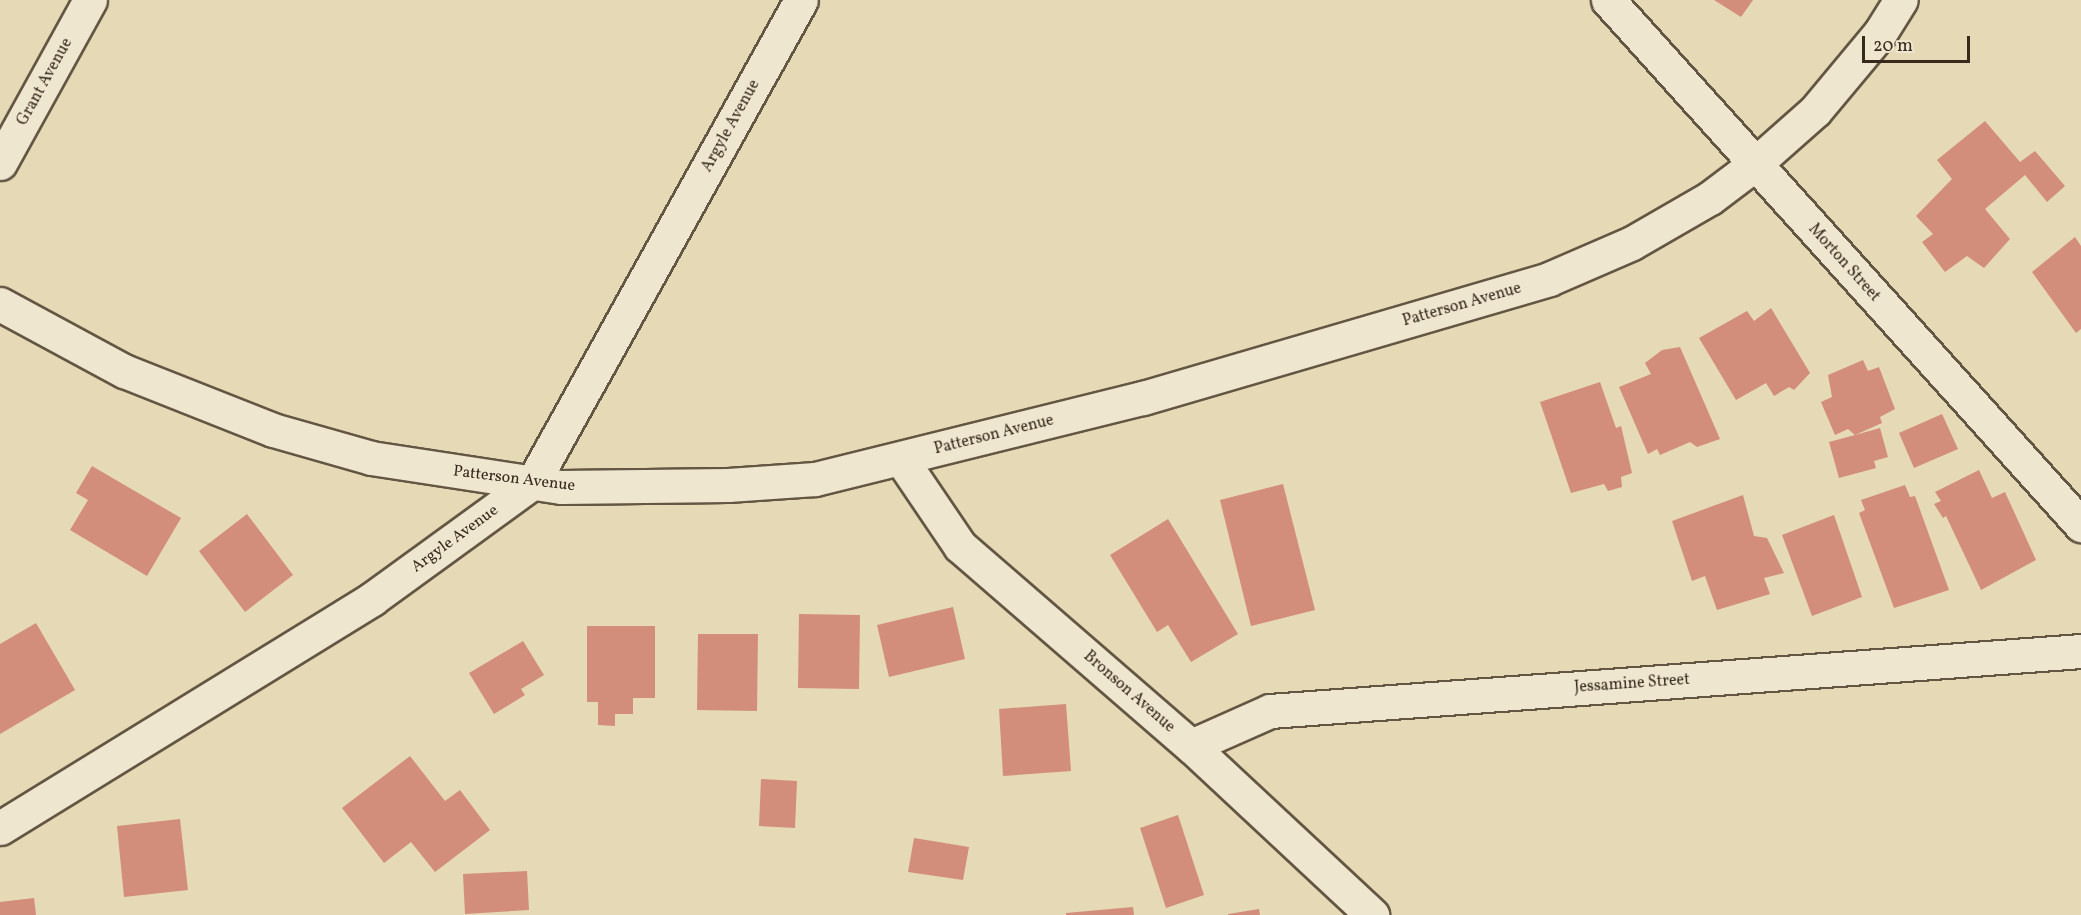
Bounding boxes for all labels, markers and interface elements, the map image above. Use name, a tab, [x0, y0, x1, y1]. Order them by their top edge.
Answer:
scale bar	[1865, 24, 1973, 62]
text: 20 m	[1873, 34, 1913, 59]
street label: Grant Avenue	[13, 35, 77, 129]
street label: Argyle Avenue	[698, 76, 764, 176]
street label: Morton Street	[1804, 220, 1884, 306]
street label: Patterson Avenue	[1400, 279, 1524, 331]
street label: Patterson Avenue	[932, 411, 1056, 459]
street label: Patterson Avenue	[452, 462, 576, 496]
street label: Argyle Avenue	[408, 501, 502, 577]
street label: Bronson Avenue	[1079, 647, 1179, 737]
street label: Jessamine Street	[1574, 670, 1690, 698]

